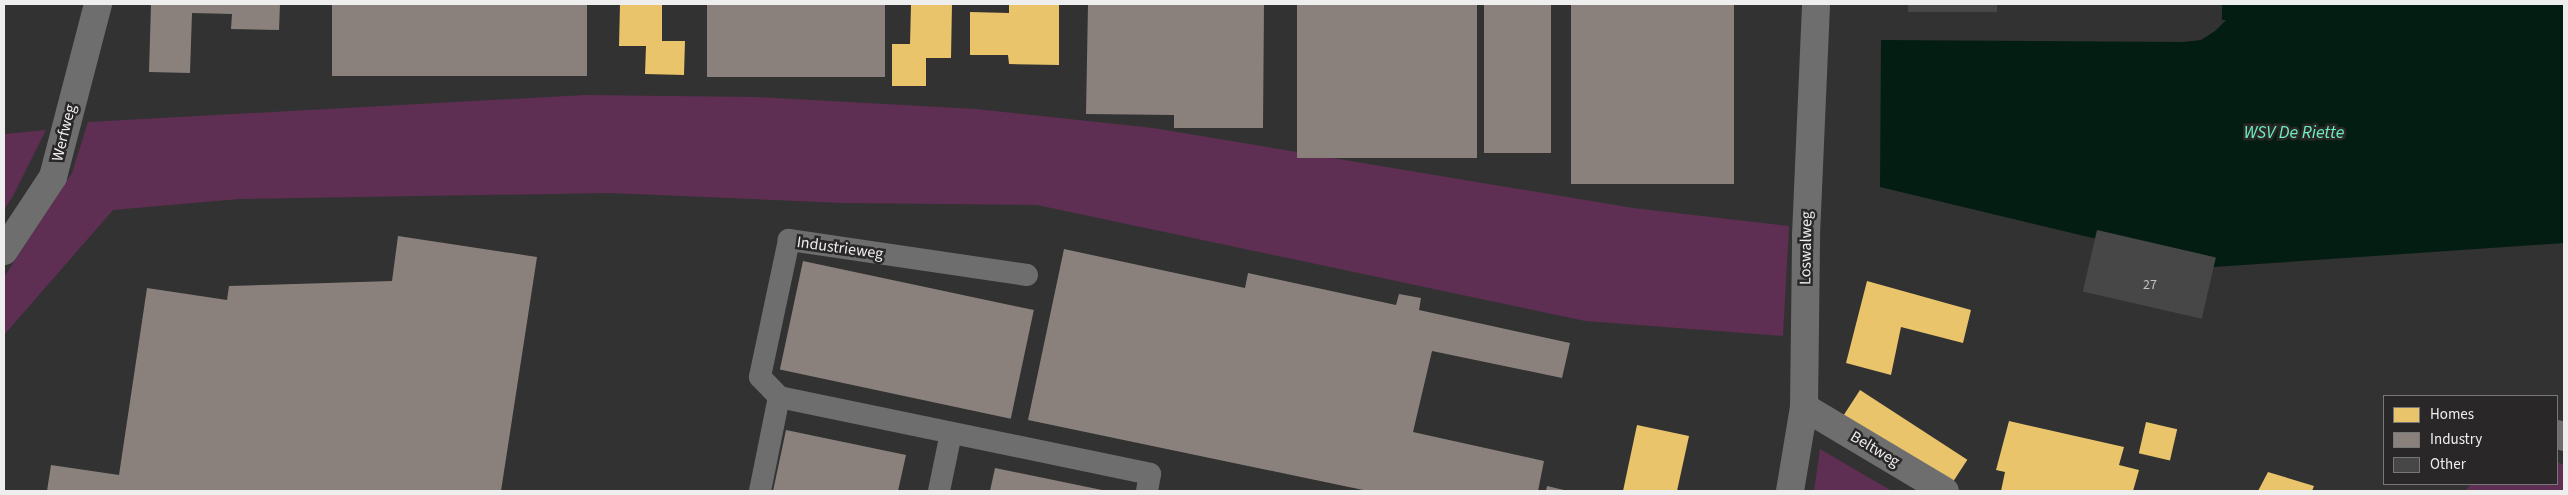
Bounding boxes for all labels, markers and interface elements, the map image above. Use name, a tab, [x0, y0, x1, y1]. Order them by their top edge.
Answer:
street label: Werfweg	[48, 103, 80, 163]
water label: WSV De Riette	[2244, 122, 2344, 144]
street label: Loswalweg	[1796, 211, 1816, 285]
street label: Industrieweg	[796, 232, 884, 264]
house number: 27	[2143, 277, 2157, 293]
legend	[2383, 395, 2558, 485]
text: Homes	[2430, 404, 2474, 425]
street label: Beltweg	[1847, 427, 1903, 471]
text: Industry	[2430, 429, 2482, 450]
text: Other	[2430, 454, 2466, 475]

